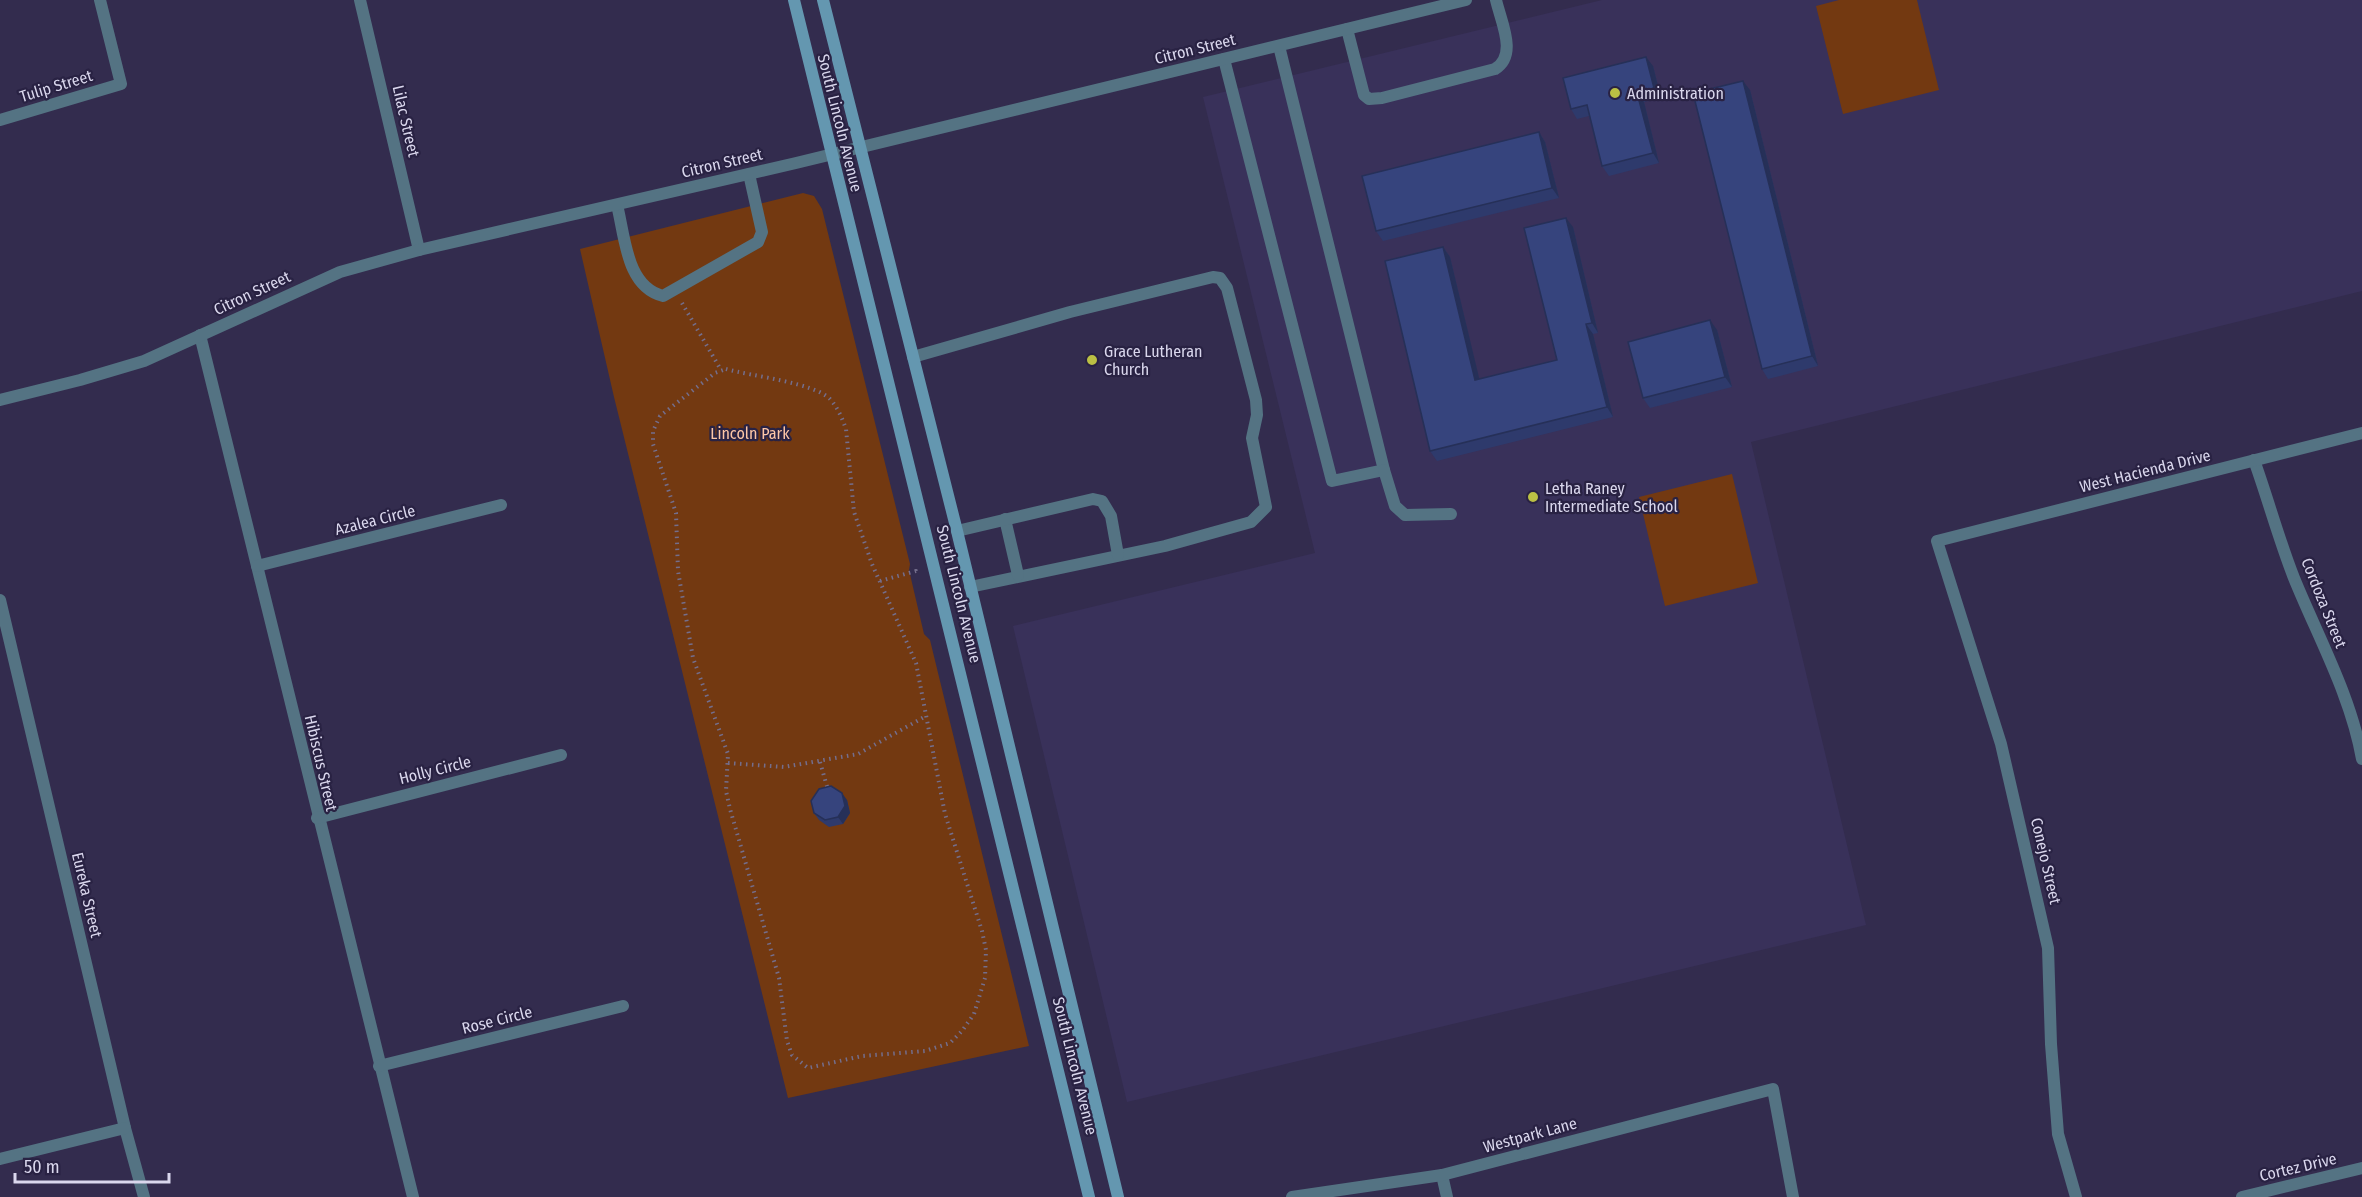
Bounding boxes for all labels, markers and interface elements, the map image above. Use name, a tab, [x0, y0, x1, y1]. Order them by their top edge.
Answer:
street label: Citron Street	[1153, 30, 1238, 68]
street label: South Lincoln Avenue	[814, 52, 866, 194]
street label: Tulip Street	[17, 66, 95, 106]
street label: Lilac Street	[389, 83, 424, 159]
place label: Administration	[1627, 84, 1724, 103]
marker: Administration	[1608, 86, 1622, 100]
street label: Citron Street	[680, 144, 765, 182]
street label: Citron Street	[211, 267, 294, 319]
place label: Grace Lutheran Church	[1104, 342, 1202, 379]
marker: Grace Lutheran Church	[1085, 353, 1099, 367]
park label: Lincoln Park	[710, 424, 790, 443]
street label: West Hacienda Drive	[2078, 446, 2213, 496]
place label: Letha Raney Intermediate School	[1545, 479, 1678, 516]
marker: Letha Raney Intermediate School	[1526, 490, 1540, 504]
street label: Azalea Circle	[333, 501, 417, 539]
street label: South Lincoln Avenue	[933, 523, 985, 665]
street label: Cordoza Street	[2297, 555, 2351, 651]
street label: Hibiscus Street	[301, 713, 341, 814]
street label: Holly Circle	[397, 752, 473, 788]
street label: Conejo Street	[2027, 816, 2065, 907]
street label: Eureka Street	[68, 851, 106, 940]
street label: South Lincoln Avenue	[1049, 995, 1101, 1137]
street label: Rose Circle	[460, 1002, 534, 1038]
street label: Westpark Lane	[1481, 1113, 1579, 1157]
scale bar	[15, 1146, 170, 1184]
street label: Cortez Drive	[2258, 1149, 2338, 1185]
text: 50 m	[24, 1156, 60, 1178]

